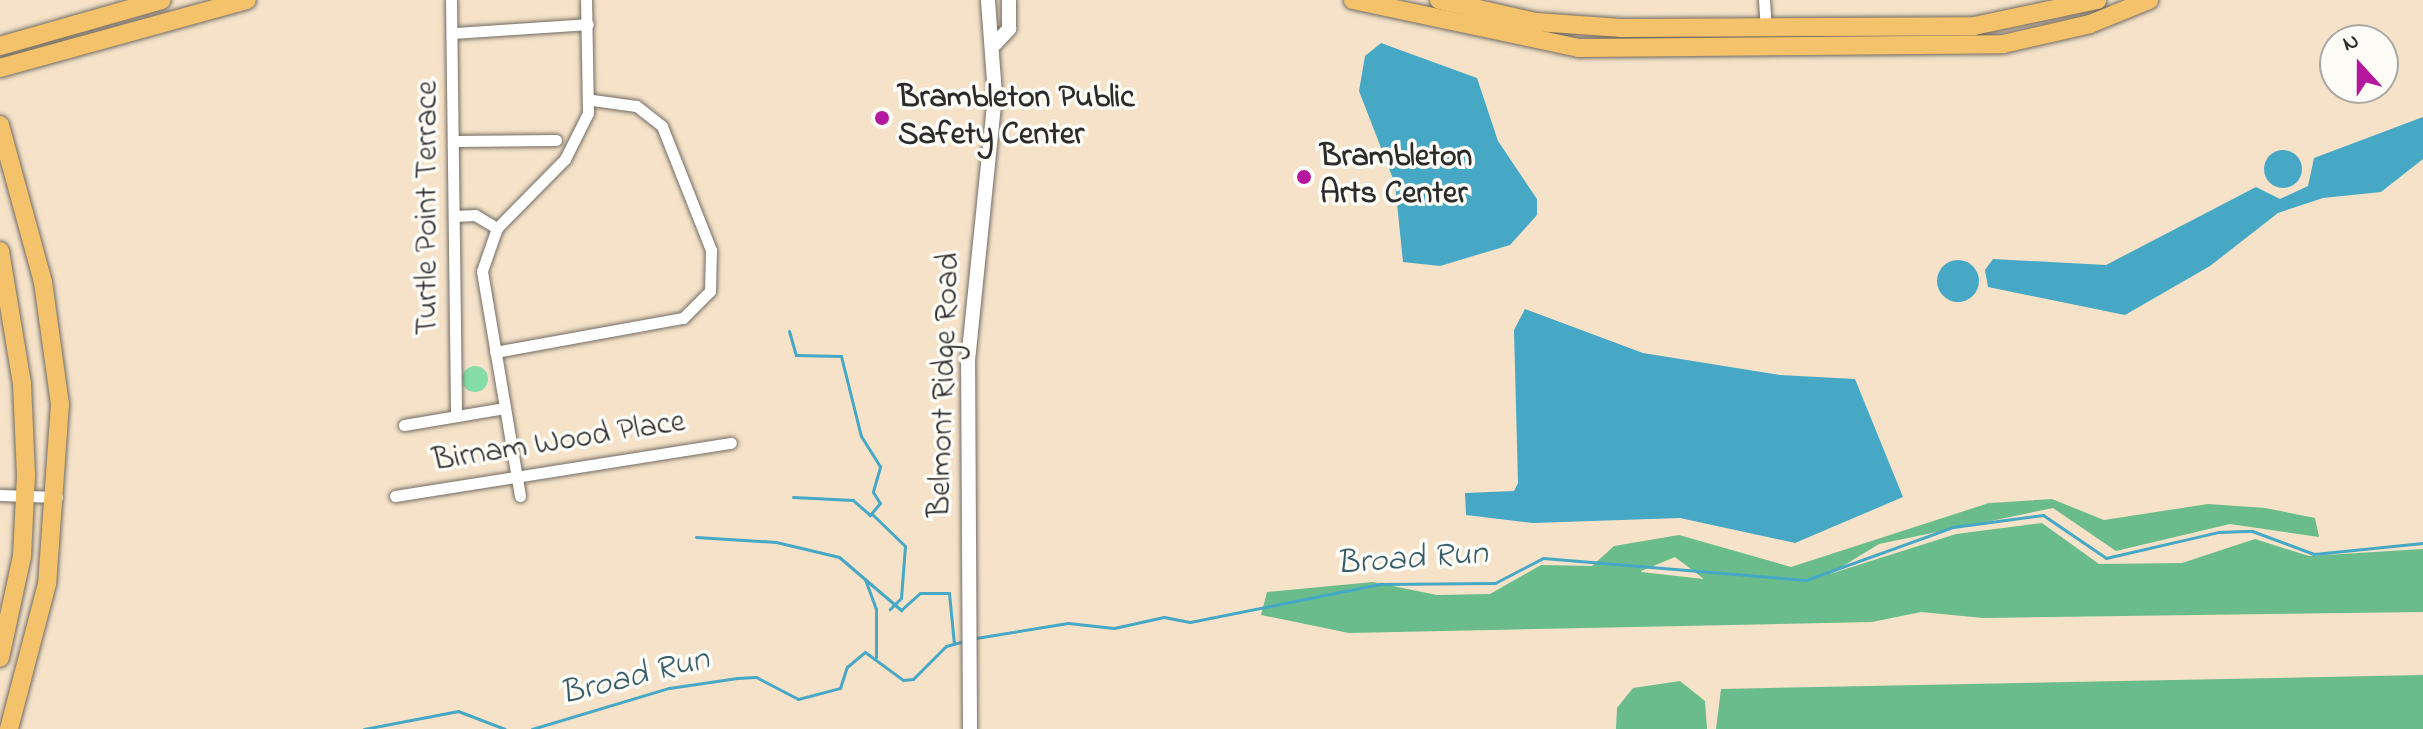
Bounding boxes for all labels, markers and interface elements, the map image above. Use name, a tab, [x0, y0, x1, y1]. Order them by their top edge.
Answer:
north arrow	[2319, 24, 2399, 104]
text: N	[2338, 26, 2364, 61]
street label: Turtle Point Terrace	[410, 81, 448, 335]
place label: Brambleton Public Safety Center	[898, 81, 1134, 156]
marker: Brambleton Public Safety Center	[873, 109, 891, 127]
place label: Brambleton Arts Center	[1320, 140, 1472, 215]
marker: Brambleton Arts Center	[1295, 168, 1313, 186]
street label: Belmont Ridge Road	[922, 252, 970, 518]
street label: Birnam Wood Place	[430, 404, 688, 482]
water label: Broad Run	[1335, 534, 1489, 586]
water label: Broad Run	[556, 640, 714, 716]

